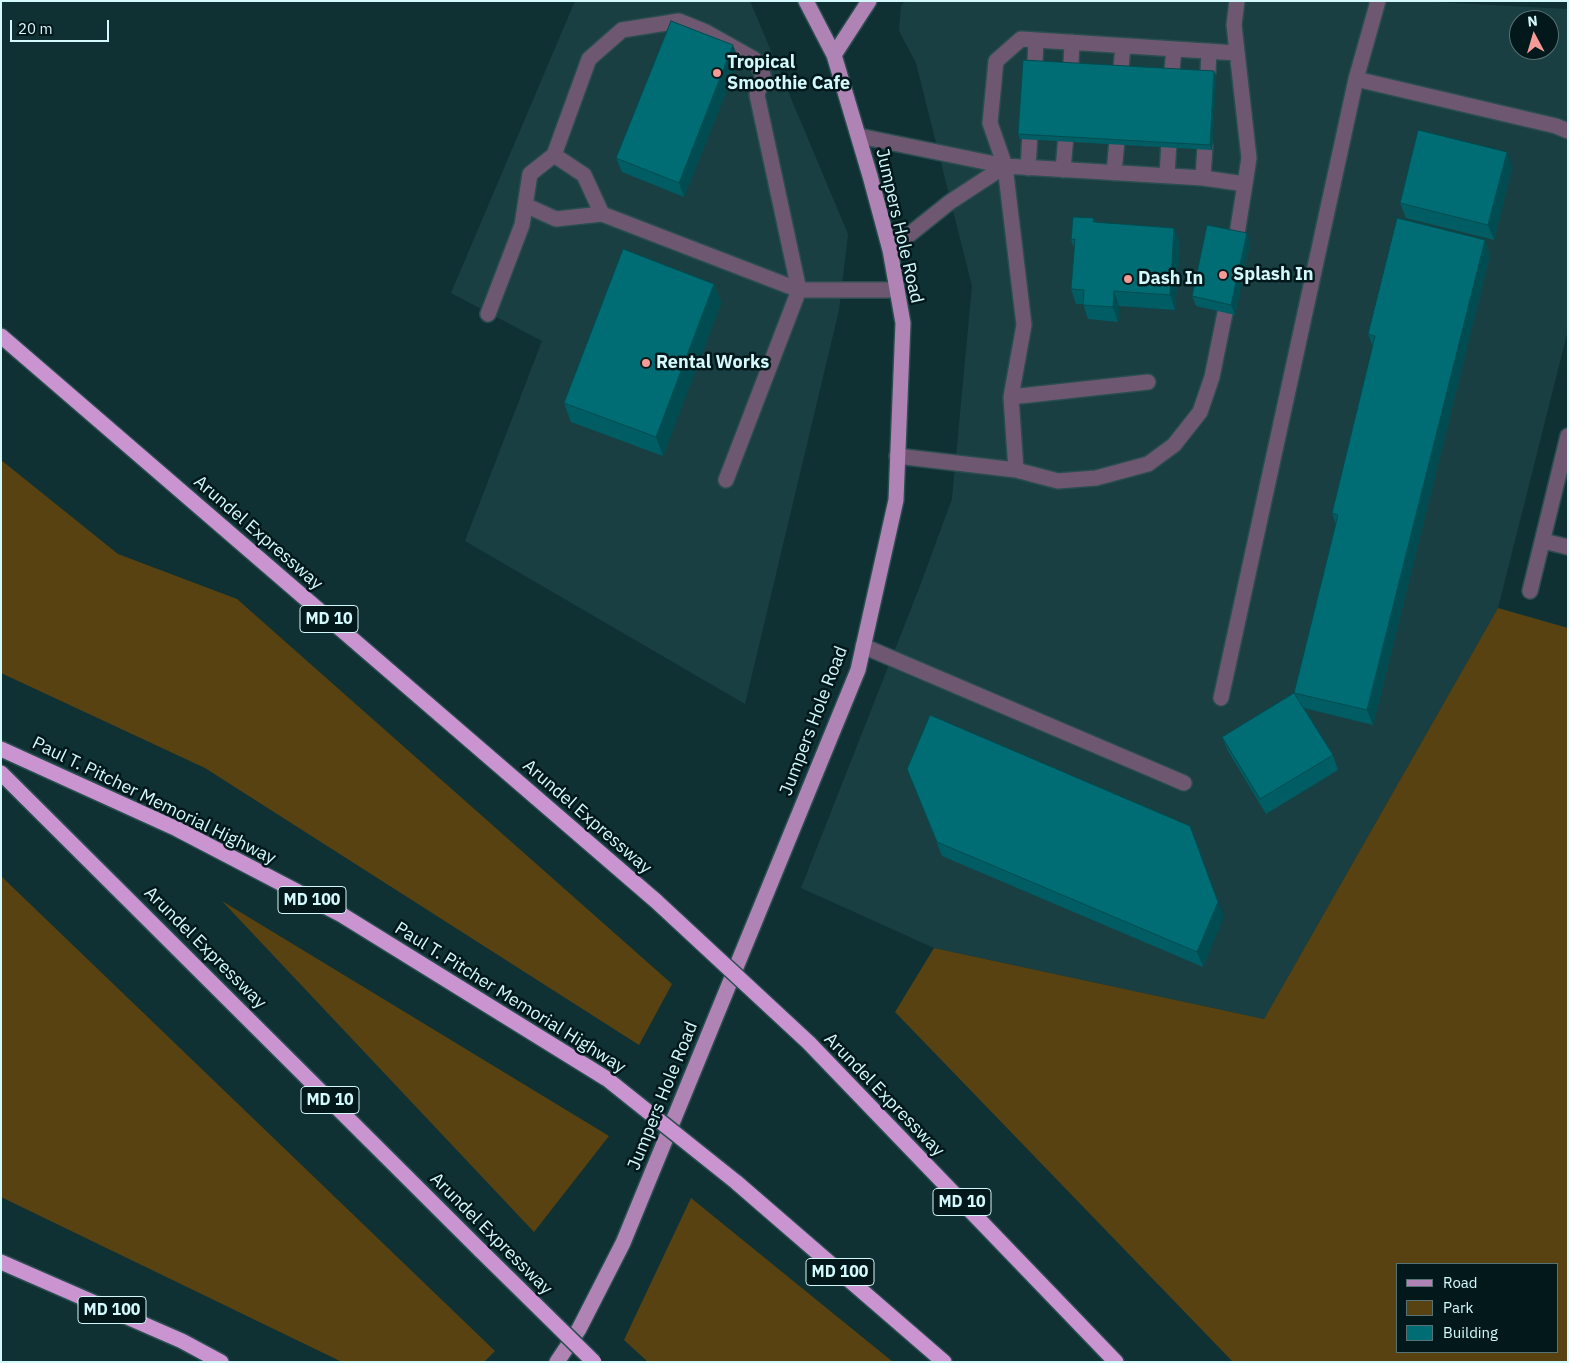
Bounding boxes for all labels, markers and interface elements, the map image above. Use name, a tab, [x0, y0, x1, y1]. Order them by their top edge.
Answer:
scale bar	[12, 10, 111, 42]
north arrow	[1509, 10, 1559, 60]
text: N	[1527, 12, 1539, 31]
text: 20 m	[18, 19, 53, 38]
place label: Tropical Smoothie Cafe	[727, 52, 850, 94]
marker: Tropical Smoothie Cafe	[711, 67, 723, 79]
street label: Jumpers Hole Road	[871, 146, 927, 306]
place label: Splash In	[1233, 264, 1313, 286]
place label: Dash In	[1138, 268, 1203, 290]
marker: Splash In	[1217, 269, 1229, 281]
marker: Dash In	[1122, 273, 1134, 285]
place label: Rental Works	[656, 352, 769, 374]
marker: Rental Works	[640, 357, 652, 369]
street label: Arundel Expressway	[189, 471, 327, 595]
road number: MD 10	[300, 606, 358, 632]
street label: Jumpers Hole Road	[776, 643, 852, 799]
street label: Paul T. Pitcher Memorial Highway	[29, 732, 279, 870]
street label: Arundel Expressway	[518, 755, 656, 879]
street label: Arundel Expressway	[139, 882, 271, 1014]
road number: MD 100	[278, 886, 346, 914]
street label: Paul T. Pitcher Memorial Highway	[390, 918, 630, 1078]
street label: Jumpers Hole Road	[623, 1019, 703, 1173]
street label: Arundel Expressway	[819, 1029, 949, 1161]
road number: MD 10	[301, 1086, 359, 1114]
street label: Arundel Expressway	[425, 1168, 557, 1300]
road number: MD 10	[933, 1188, 991, 1216]
road number: MD 100	[806, 1258, 874, 1286]
legend	[1396, 1263, 1559, 1353]
text: Road	[1443, 1273, 1478, 1292]
road number: MD 100	[78, 1296, 146, 1324]
text: Park	[1443, 1298, 1473, 1317]
text: Building	[1443, 1323, 1498, 1342]

